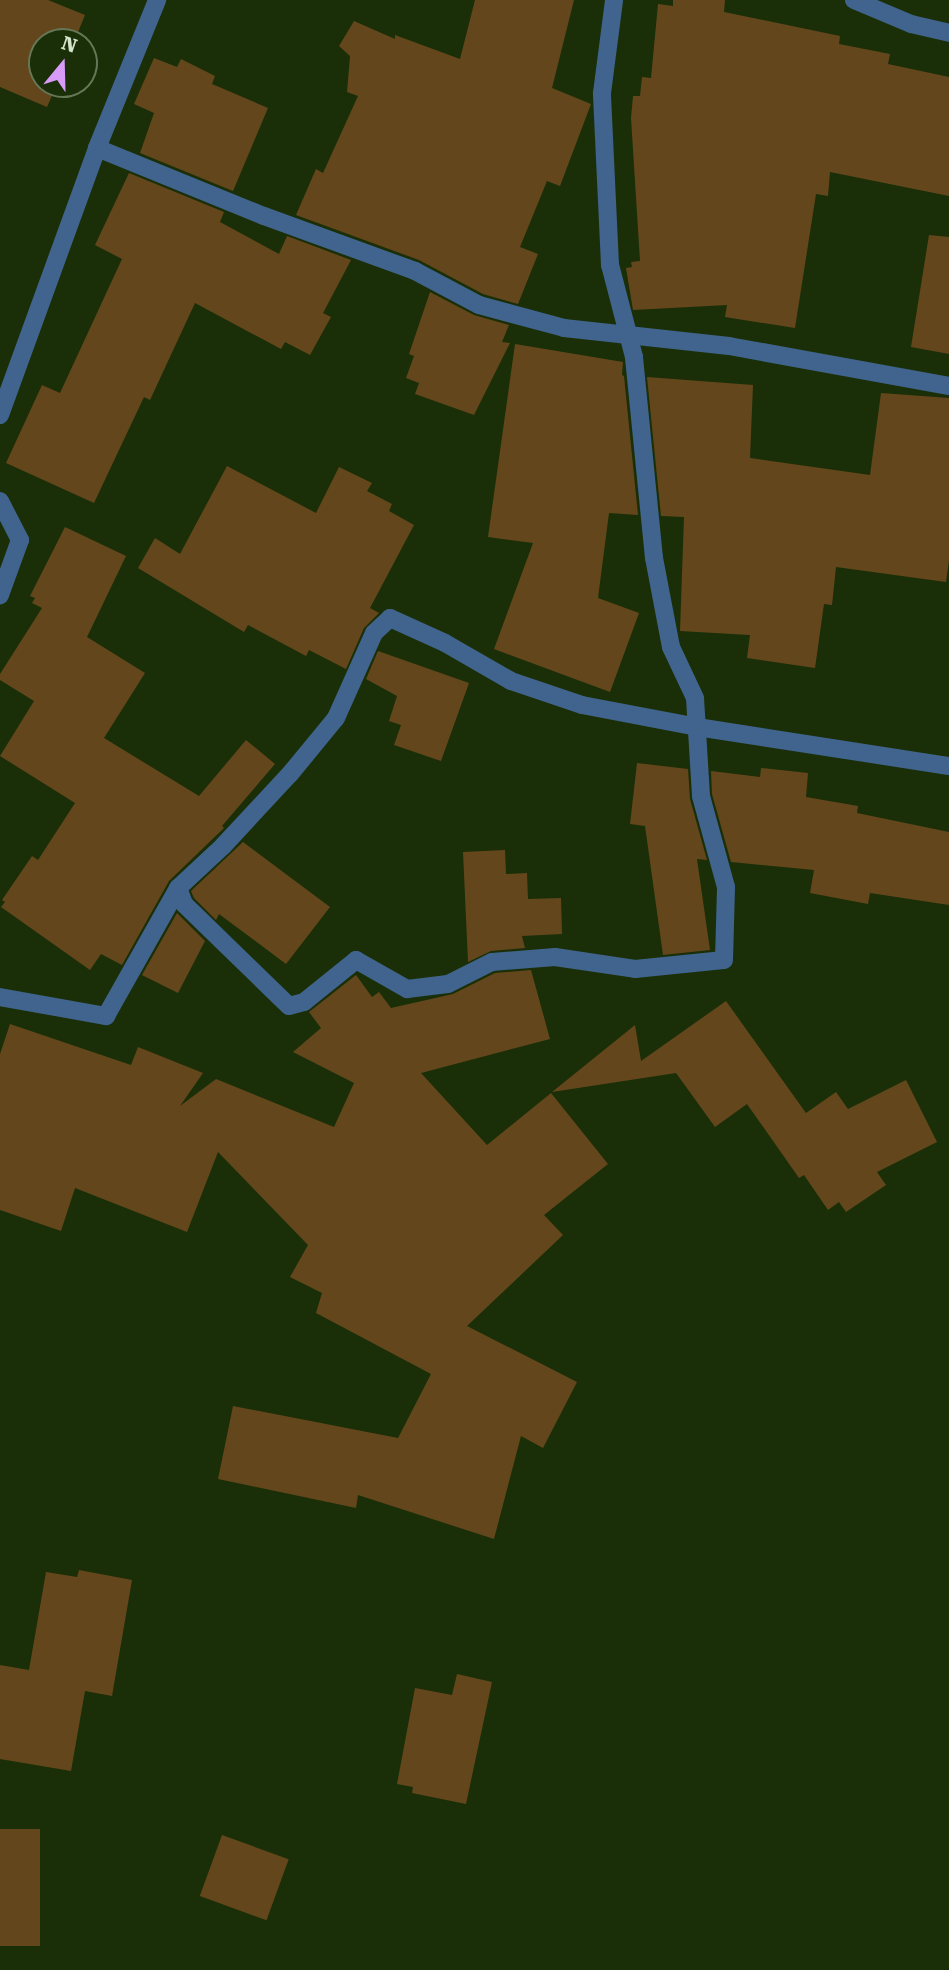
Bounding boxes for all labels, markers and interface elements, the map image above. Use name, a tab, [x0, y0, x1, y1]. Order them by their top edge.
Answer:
north arrow	[28, 28, 98, 98]
text: N	[59, 31, 80, 58]

